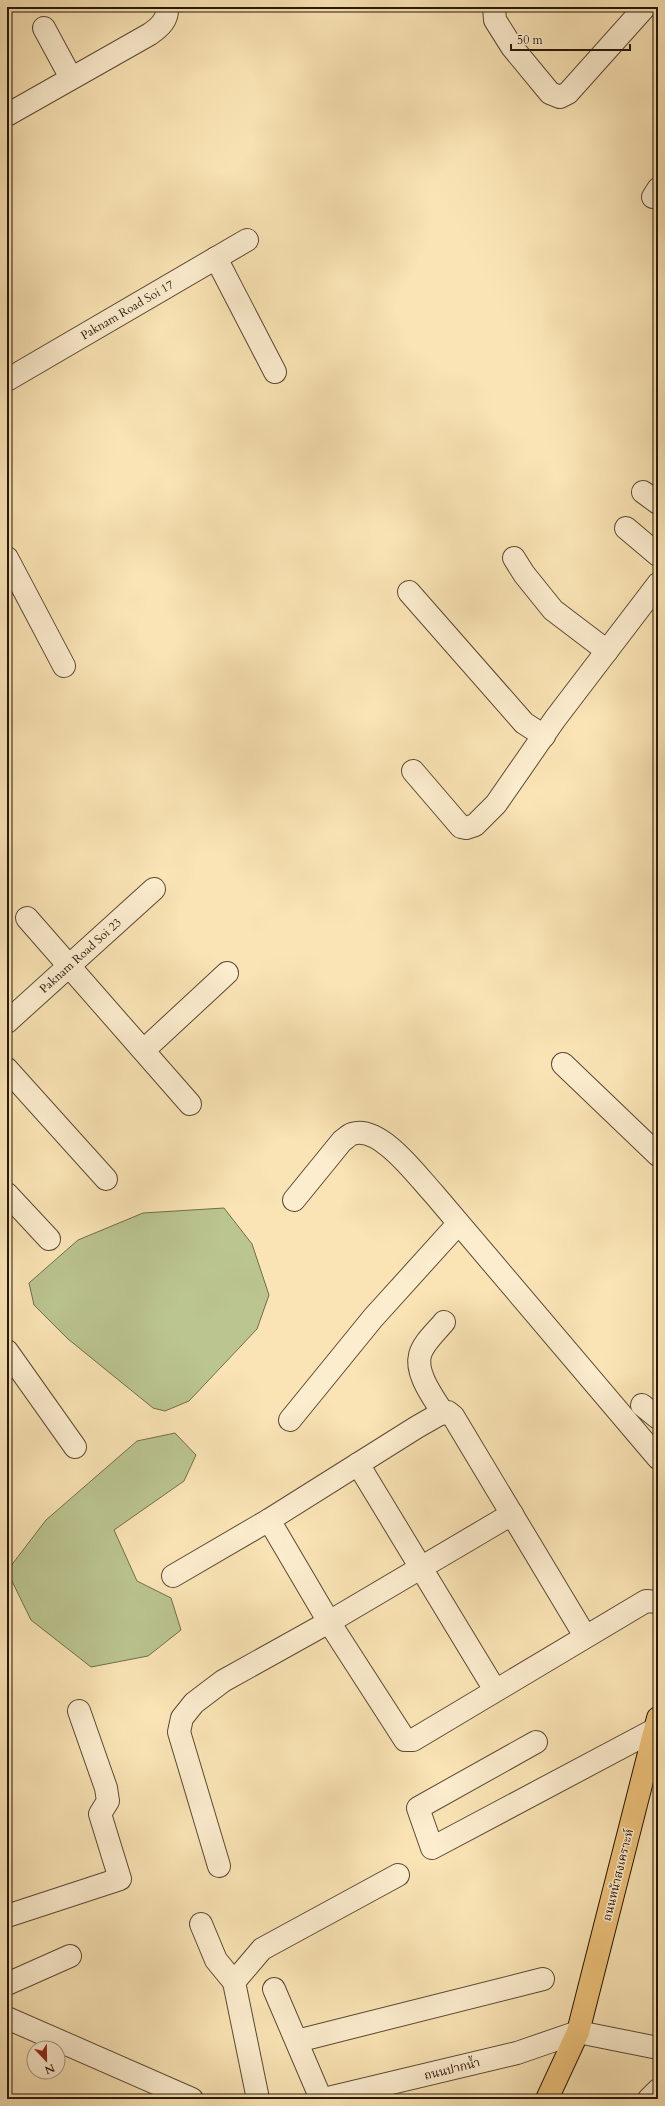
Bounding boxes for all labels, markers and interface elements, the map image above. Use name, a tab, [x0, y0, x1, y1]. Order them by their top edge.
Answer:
scale bar	[511, 26, 630, 52]
text: 50 m	[517, 32, 544, 48]
street label: Paknam Road Soi 17	[78, 277, 177, 343]
street label: Paknam Road Soi 23	[36, 914, 125, 997]
street label: ถนนหน้าสงเคราะห์	[599, 1827, 637, 1923]
north arrow	[26, 2040, 66, 2080]
street label: ถนนปากน้ำ	[422, 2053, 482, 2084]
text: N	[42, 2060, 57, 2078]

